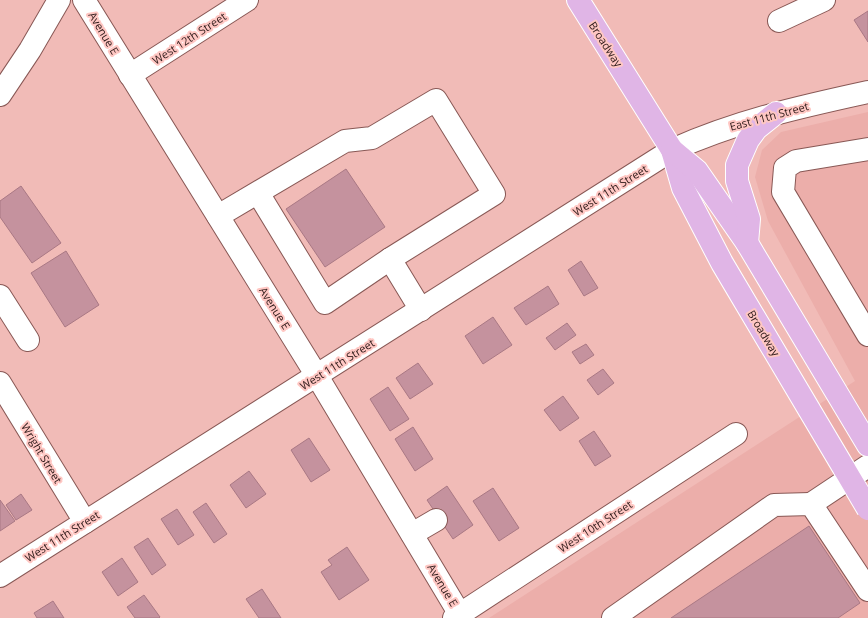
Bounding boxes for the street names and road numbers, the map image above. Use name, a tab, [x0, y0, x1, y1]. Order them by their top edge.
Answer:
street label: West 12th Street	[149, 8, 229, 67]
street label: Avenue E	[85, 9, 123, 57]
street label: Broadway	[586, 18, 626, 70]
street label: East 11th Street	[728, 98, 810, 134]
street label: West 11th Street	[570, 161, 650, 219]
street label: Avenue E	[256, 284, 294, 332]
street label: Broadway	[744, 307, 784, 359]
street label: West 11th Street	[297, 335, 377, 393]
street label: Wright Street	[18, 420, 66, 486]
street label: West 10th Street	[555, 496, 635, 555]
street label: West 11th Street	[22, 507, 102, 565]
street label: Avenue E	[424, 561, 462, 609]

